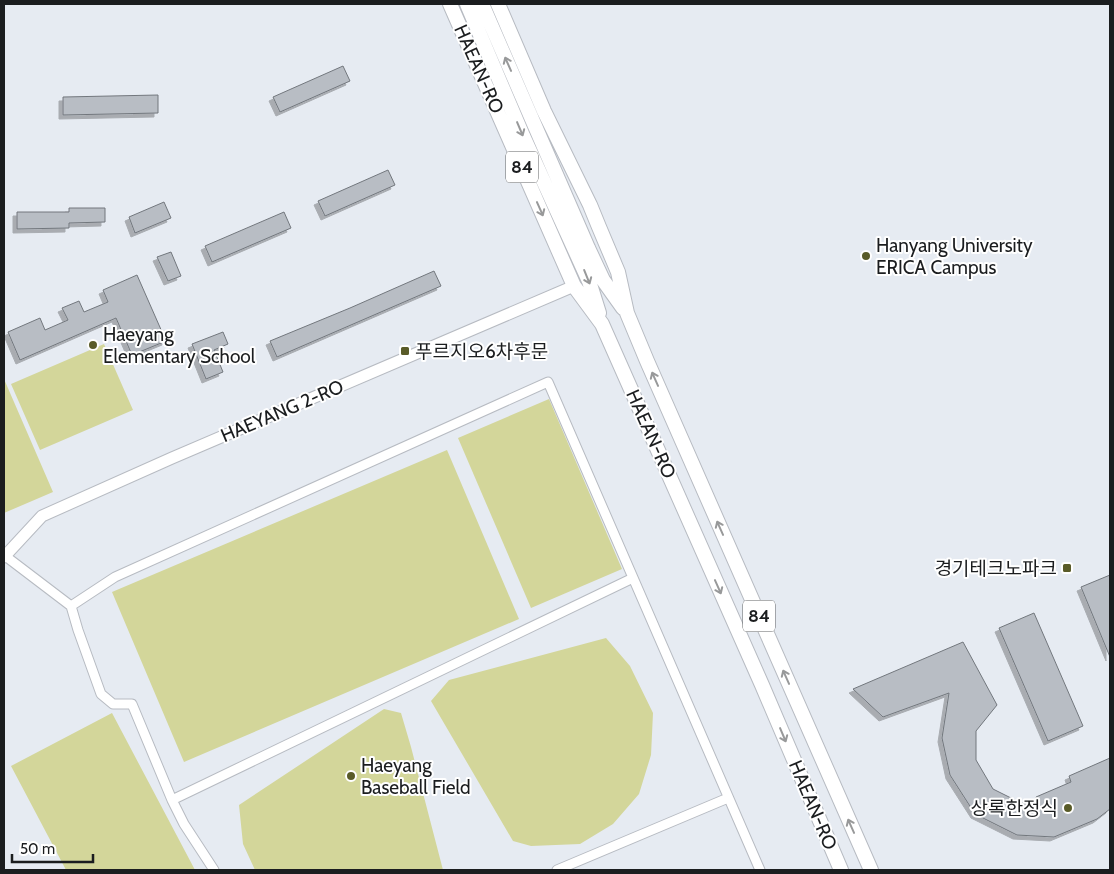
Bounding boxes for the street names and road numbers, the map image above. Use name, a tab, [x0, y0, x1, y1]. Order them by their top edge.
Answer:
street label: HAEAN-RO	[449, 21, 509, 117]
road number: 84	[506, 152, 538, 182]
street label: HAEYANG 2-RO	[217, 375, 347, 447]
street label: HAEAN-RO	[621, 386, 681, 482]
road number: 84	[743, 600, 775, 632]
street label: HAEAN-RO	[784, 757, 842, 853]

